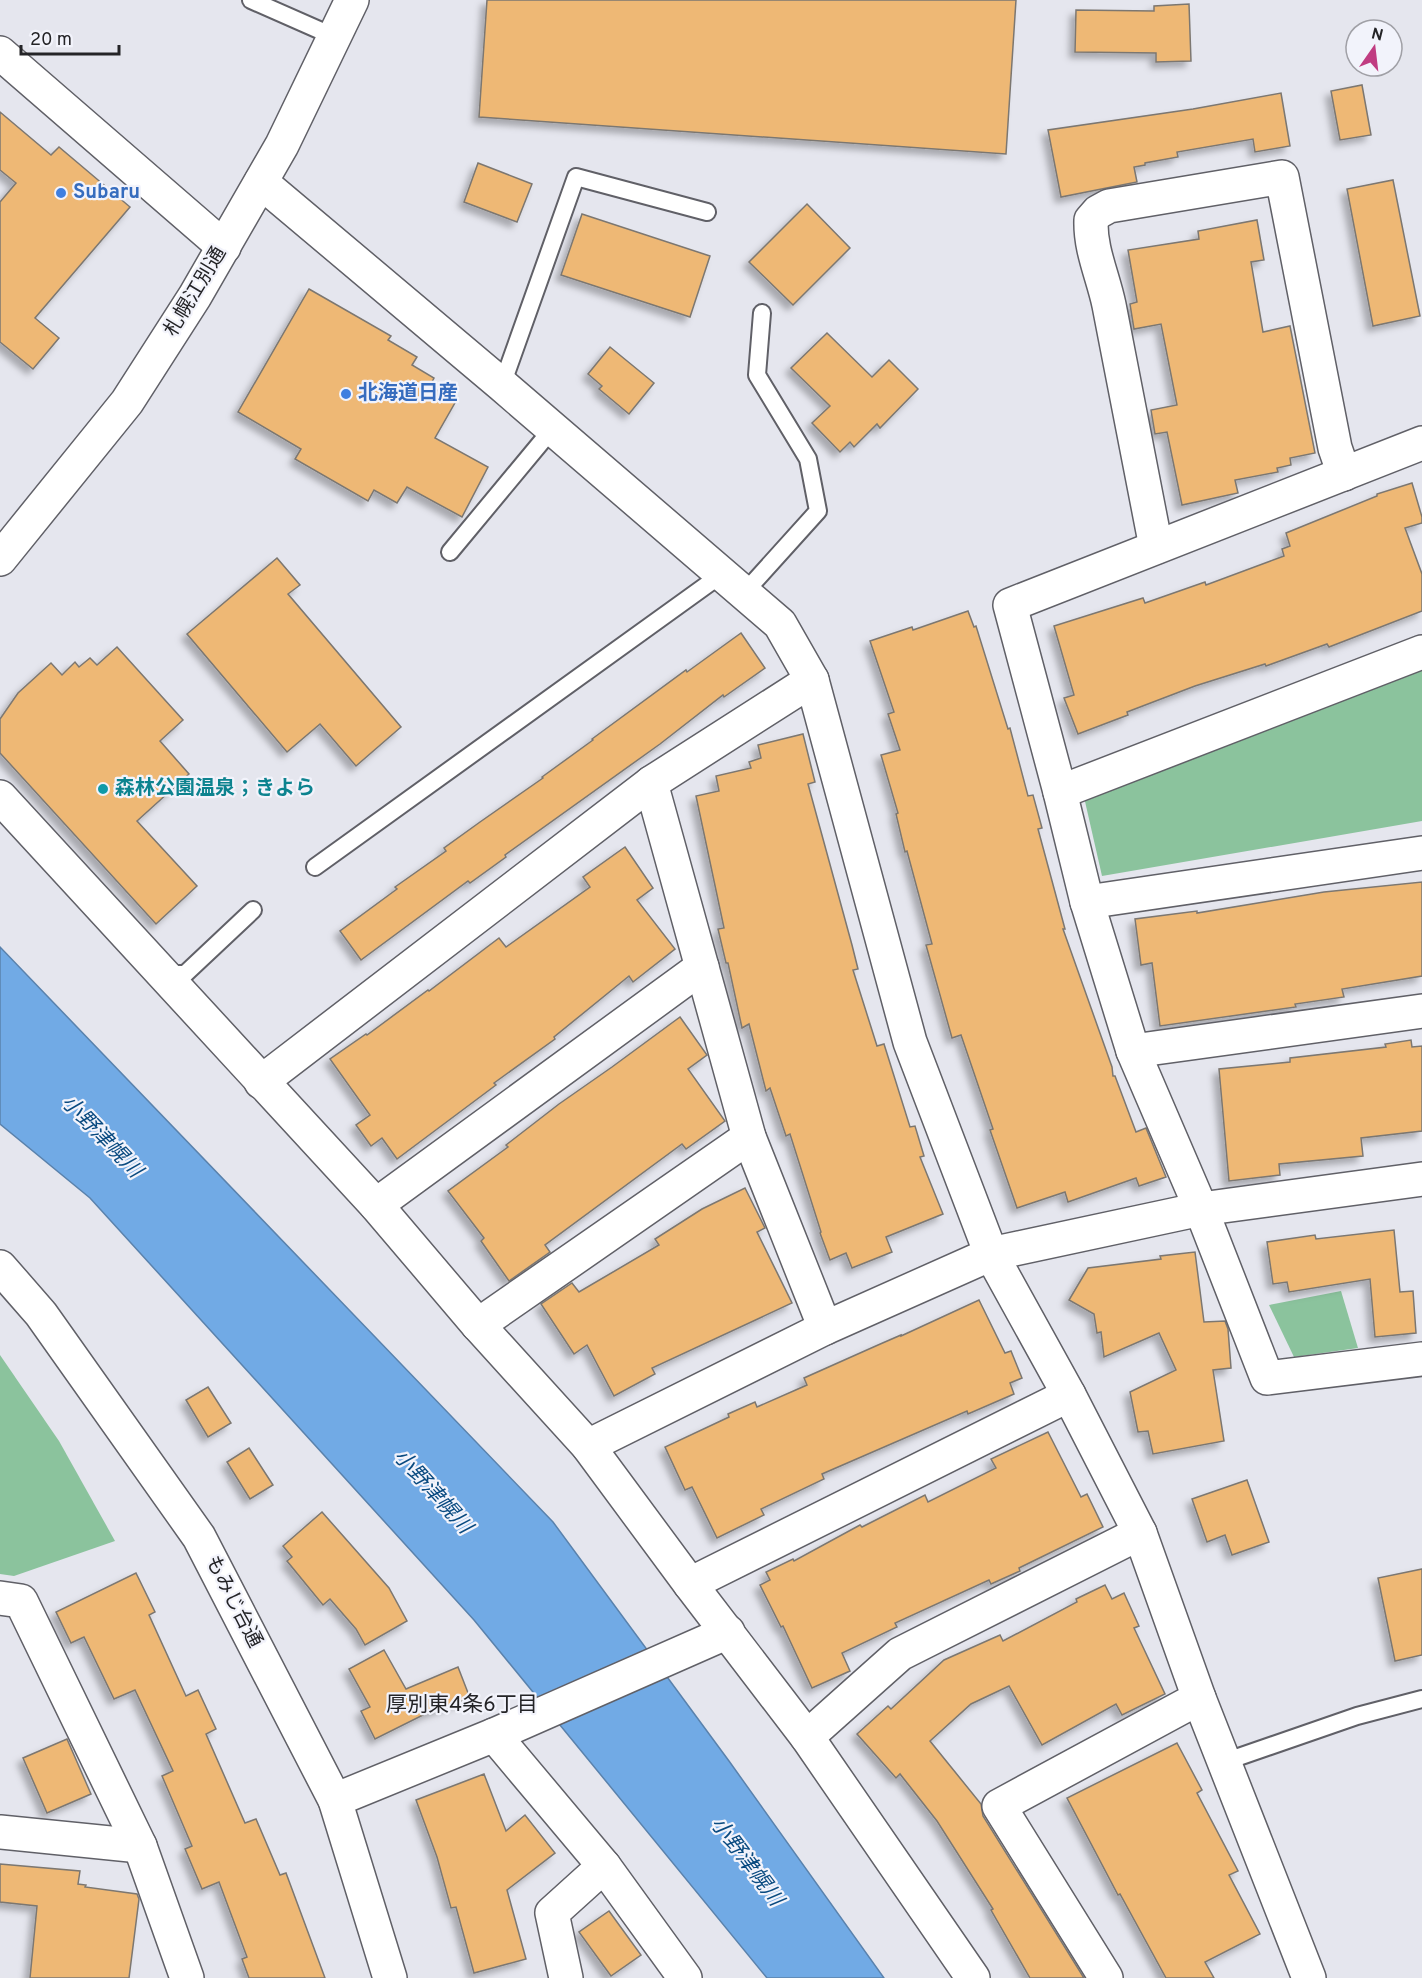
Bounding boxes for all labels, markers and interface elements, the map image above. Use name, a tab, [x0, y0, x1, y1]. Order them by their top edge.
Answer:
scale bar	[21, 18, 118, 56]
north arrow	[1344, 18, 1404, 78]
text: N	[1369, 24, 1385, 46]
text: 20 m	[30, 29, 72, 52]
place label: Subaru	[73, 180, 140, 206]
marker: Subaru	[54, 186, 68, 200]
street label: 札幌江別通	[159, 242, 233, 342]
place label: 北海道日産	[358, 381, 458, 407]
marker: 北海道日産	[339, 387, 353, 401]
place label: 森林公園温泉；きよら	[115, 776, 315, 802]
marker: 森林公園温泉；きよら	[96, 782, 110, 796]
water label: 小野津幌川	[55, 1090, 149, 1186]
water label: 小野津幌川	[387, 1444, 478, 1542]
street label: もみじ台通	[199, 1552, 267, 1652]
district label: 厚別東4条6丁目	[386, 1692, 538, 1719]
water label: 小野津幌川	[704, 1812, 790, 1914]

